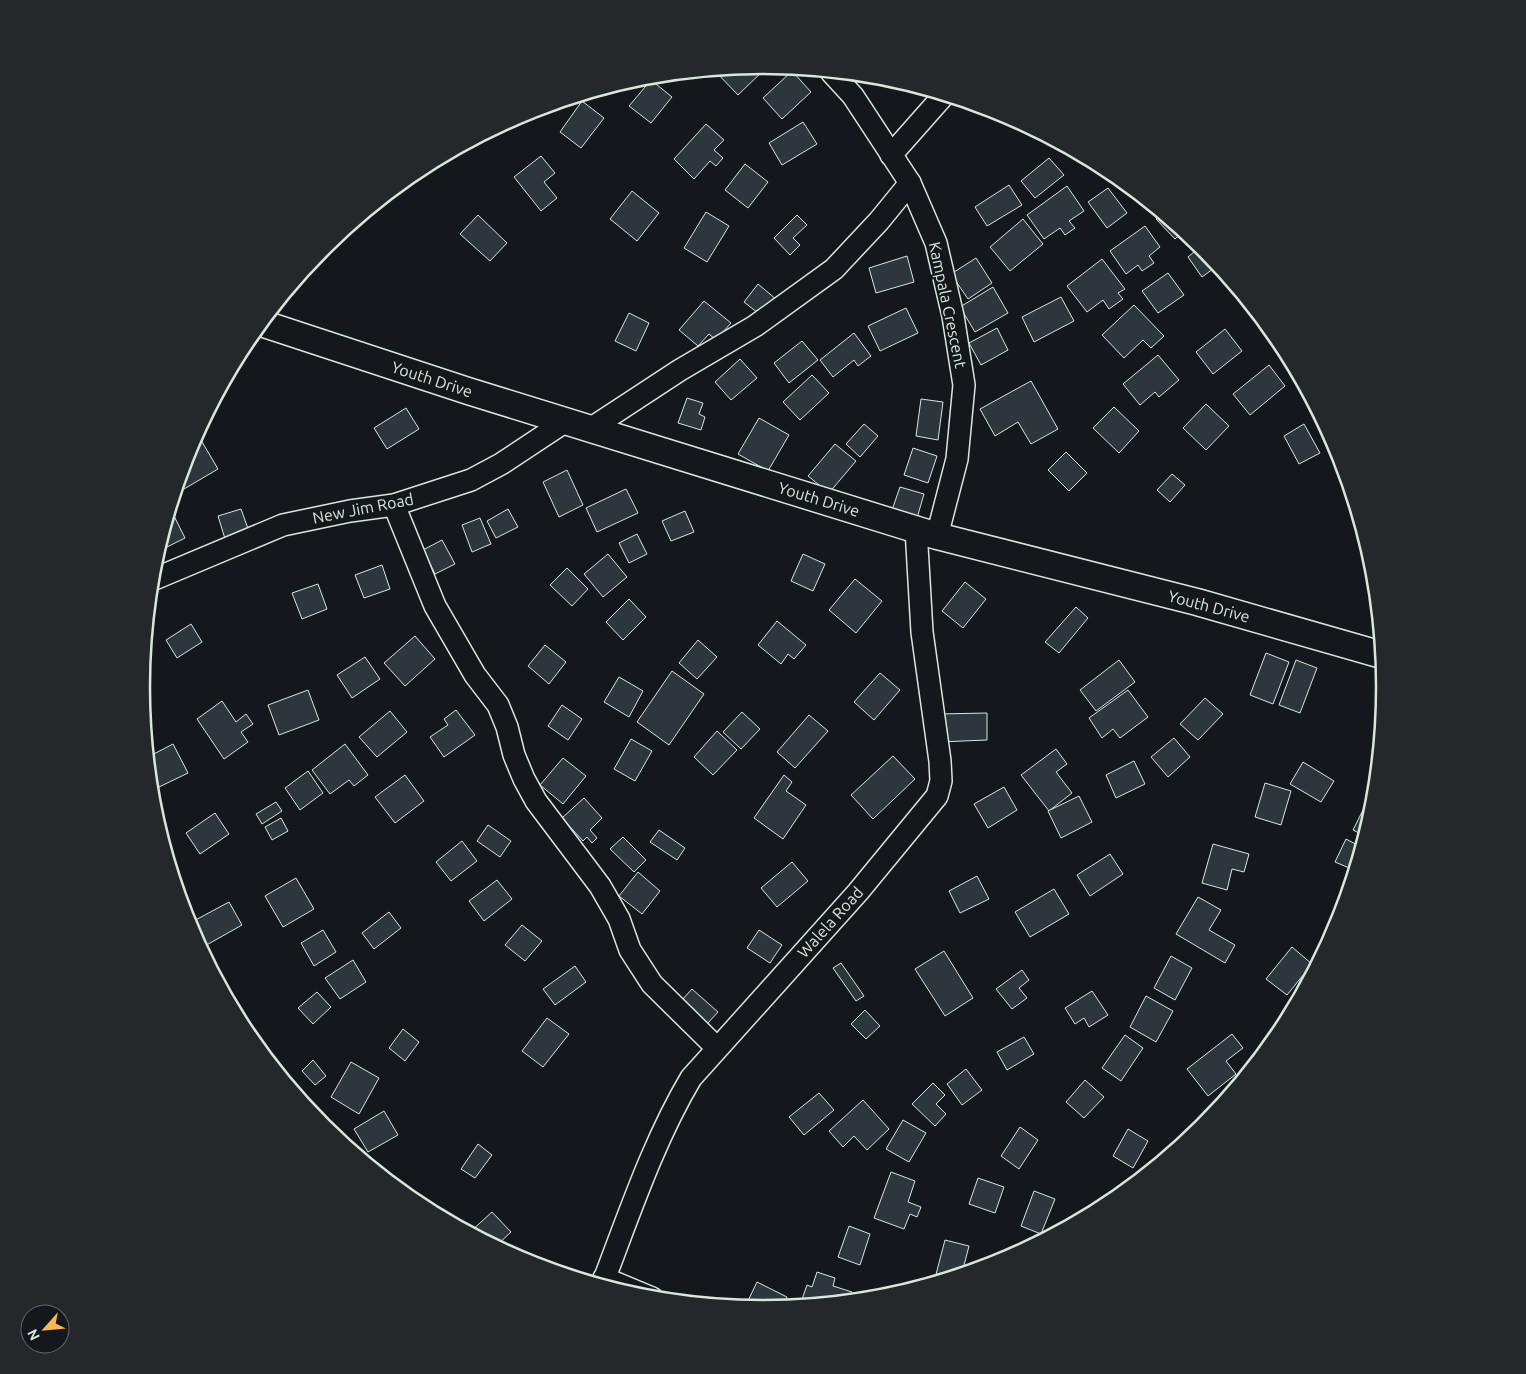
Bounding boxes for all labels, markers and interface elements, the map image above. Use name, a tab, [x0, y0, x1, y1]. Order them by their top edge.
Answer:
street label: Kampala Crescent	[926, 240, 970, 371]
street label: Youth Drive	[389, 357, 475, 401]
street label: Youth Drive	[776, 478, 862, 520]
street label: New Jim Road	[311, 489, 415, 527]
street label: Youth Drive	[1166, 586, 1252, 626]
street label: Walela Road	[794, 883, 866, 961]
north arrow	[20, 1304, 70, 1354]
text: N	[24, 1327, 43, 1343]

